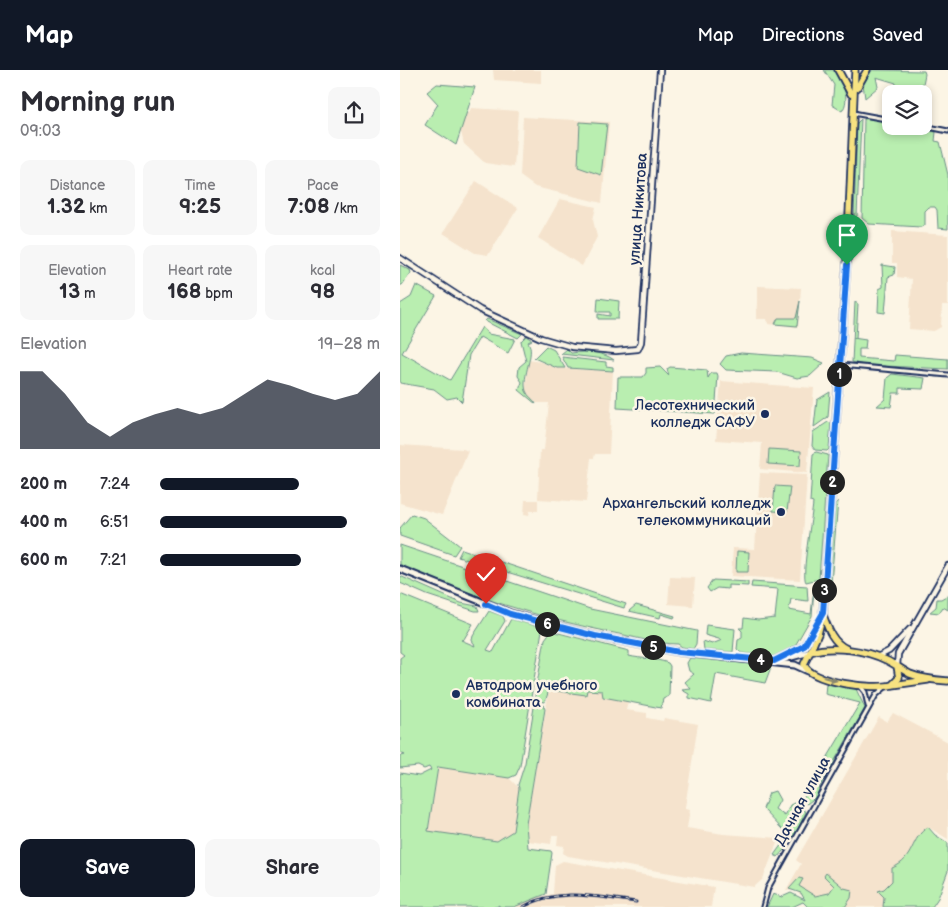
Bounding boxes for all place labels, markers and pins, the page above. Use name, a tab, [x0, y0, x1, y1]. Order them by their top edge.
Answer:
pin	[826, 214, 868, 265]
pin: 1	[826, 362, 852, 386]
place label: Лесотехнический колледж САФУ	[634, 396, 755, 432]
marker: Лесотехнический колледж САФУ	[759, 408, 771, 420]
pin: 2	[820, 470, 844, 494]
place label: Архангельский колледж телекоммуникаций	[602, 494, 772, 530]
marker: Архангельский колледж телекоммуникаций	[775, 506, 787, 518]
pin	[465, 553, 507, 604]
pin: 3	[812, 578, 836, 602]
pin: 6	[534, 612, 560, 636]
pin: 5	[640, 634, 666, 660]
pin: 4	[748, 648, 772, 672]
place label: Автодром учебного комбината	[465, 676, 597, 712]
marker: Автодром учебного комбината	[450, 688, 462, 700]

